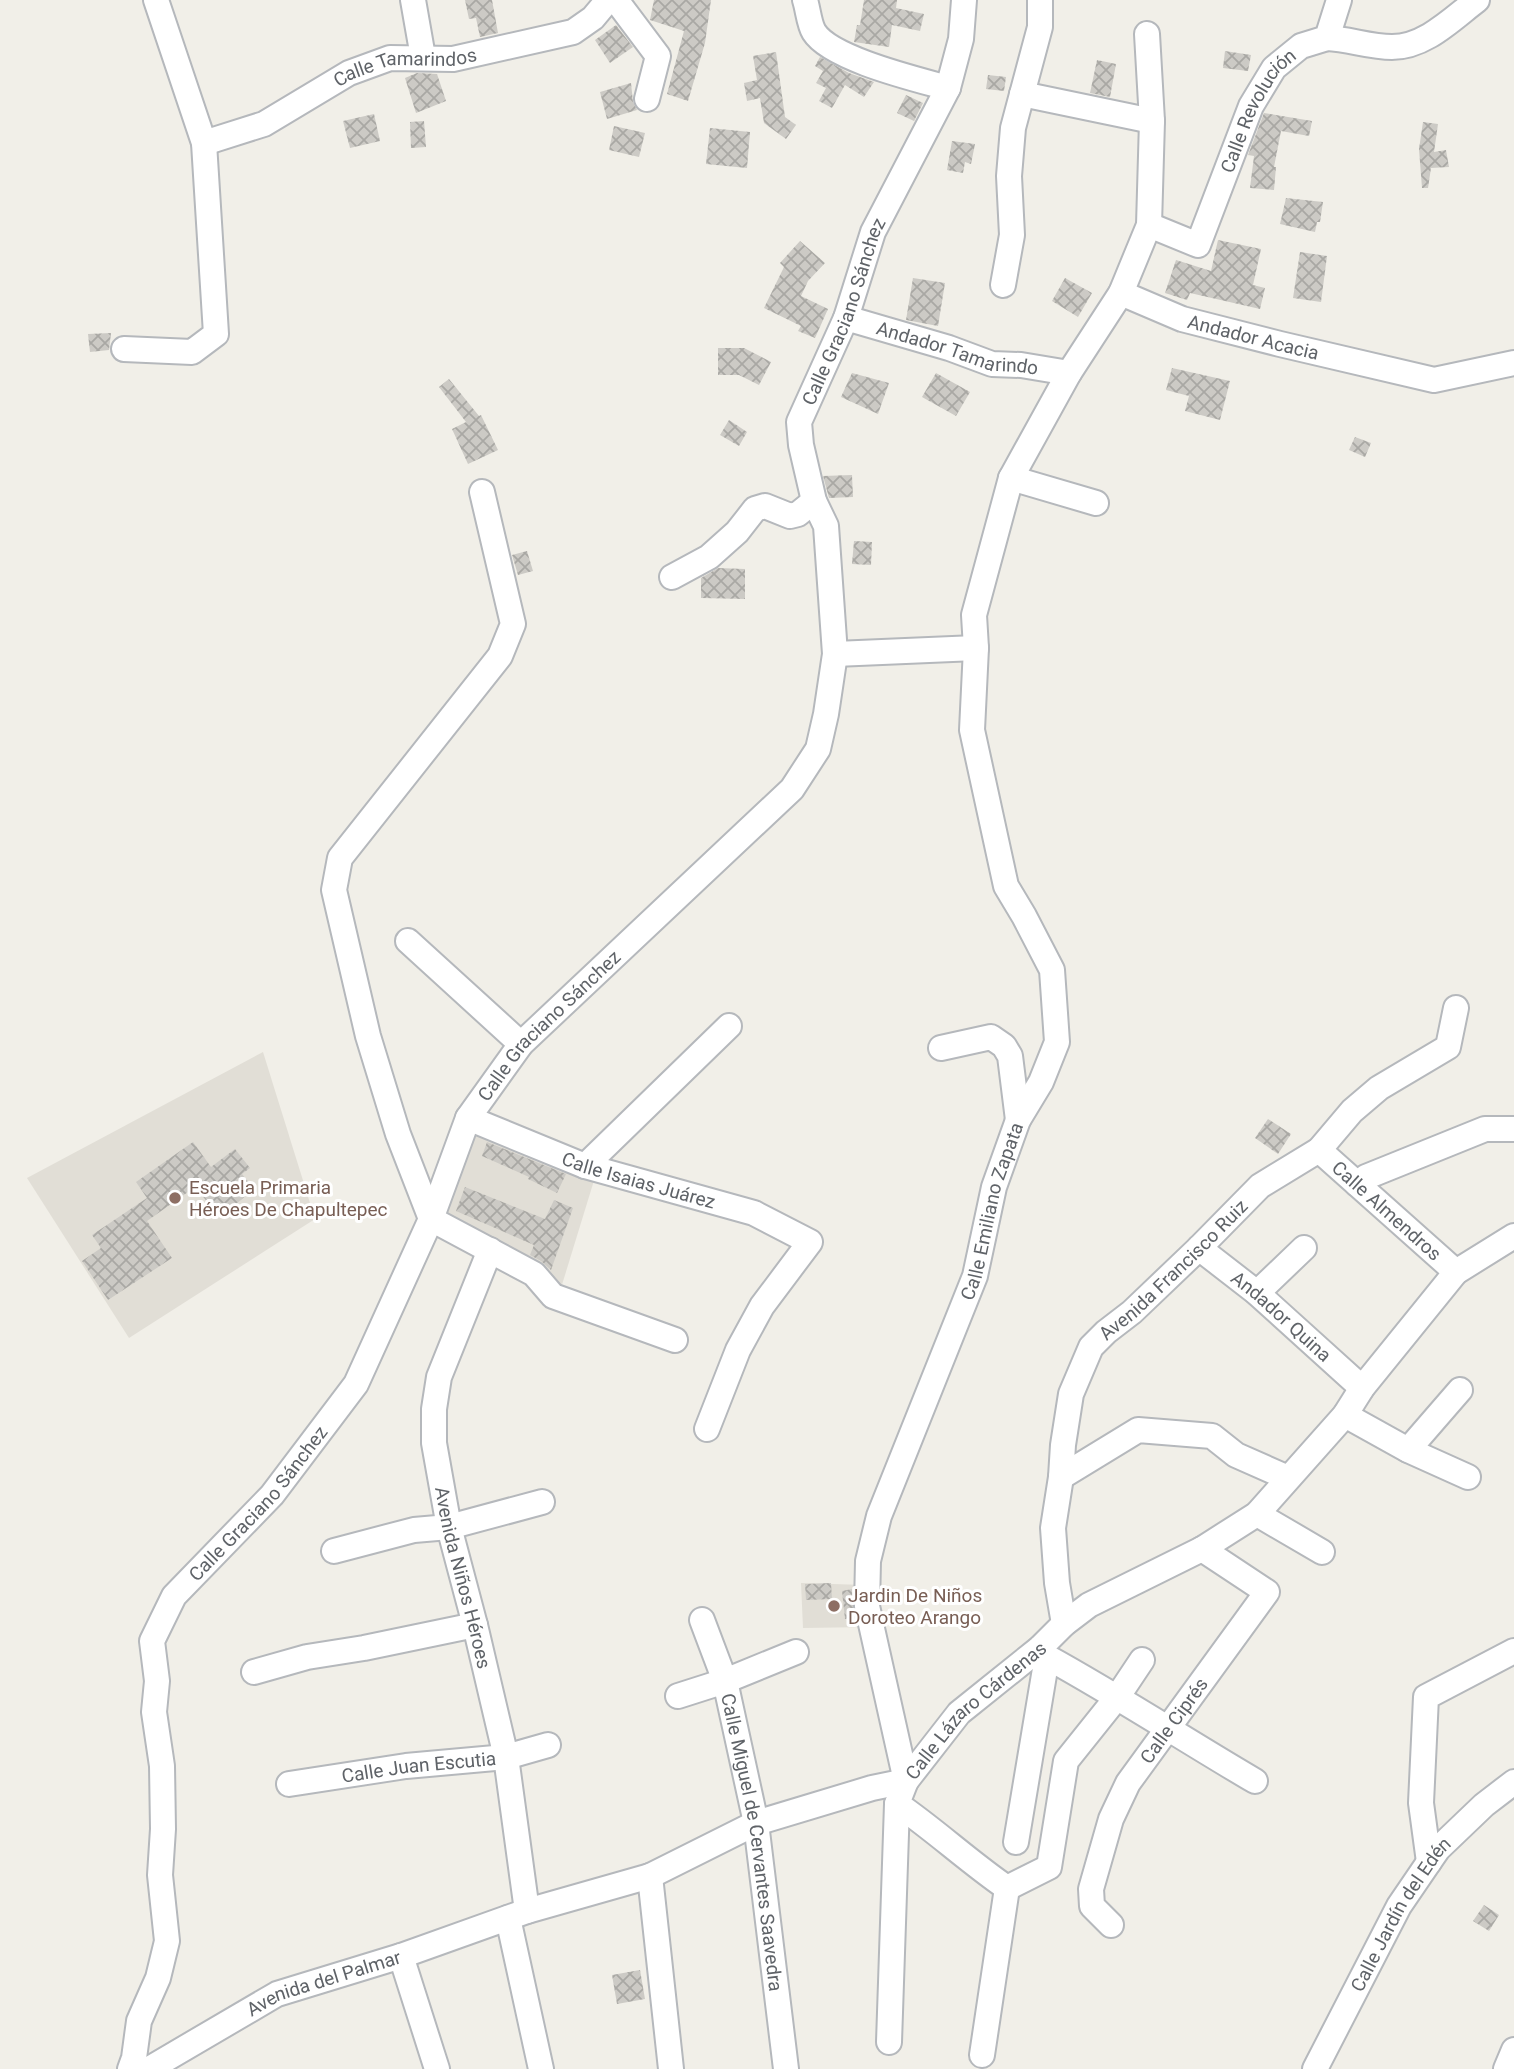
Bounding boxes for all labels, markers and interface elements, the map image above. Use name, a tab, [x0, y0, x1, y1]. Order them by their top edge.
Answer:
street label: Calle Tamarindos	[329, 43, 479, 92]
street label: Calle Revolución	[1216, 44, 1301, 176]
street label: Calle Graciano Sánchez	[797, 214, 890, 409]
street label: Andador Acacia	[1185, 310, 1321, 365]
street label: Andador Tamarindo	[874, 317, 1040, 380]
street label: Calle Graciano Sánchez	[473, 945, 625, 1106]
street label: Calle Emiliano Zapata	[956, 1119, 1028, 1304]
street label: Calle Isaias Juárez	[558, 1147, 718, 1214]
street label: Calle Almendros	[1327, 1156, 1446, 1266]
place label: Escuela Primaria Héroes De Chapultepec	[189, 1176, 388, 1221]
marker: Escuela Primaria Héroes De Chapultepec	[167, 1190, 183, 1206]
street label: Avenida Francisco Ruiz	[1094, 1195, 1252, 1345]
street label: Andador Quina	[1227, 1266, 1336, 1367]
street label: Calle Graciano Sánchez	[184, 1421, 332, 1586]
street label: Avenida Niños Héroes	[430, 1485, 496, 1671]
place label: Jardin De Niños Doroteo Arango	[848, 1584, 982, 1629]
marker: Jardin De Niños Doroteo Arango	[826, 1598, 842, 1614]
street label: Calle Lázaro Cárdenas	[901, 1637, 1051, 1784]
street label: Calle Ciprés	[1135, 1673, 1213, 1768]
street label: Calle Miguel de Cervantes Saavedra	[716, 1691, 787, 1993]
street label: Calle Juan Escutia	[340, 1747, 497, 1788]
street label: Calle Jardín del Edén	[1346, 1832, 1456, 1996]
street label: Avenida del Palmar	[242, 1946, 404, 2021]

